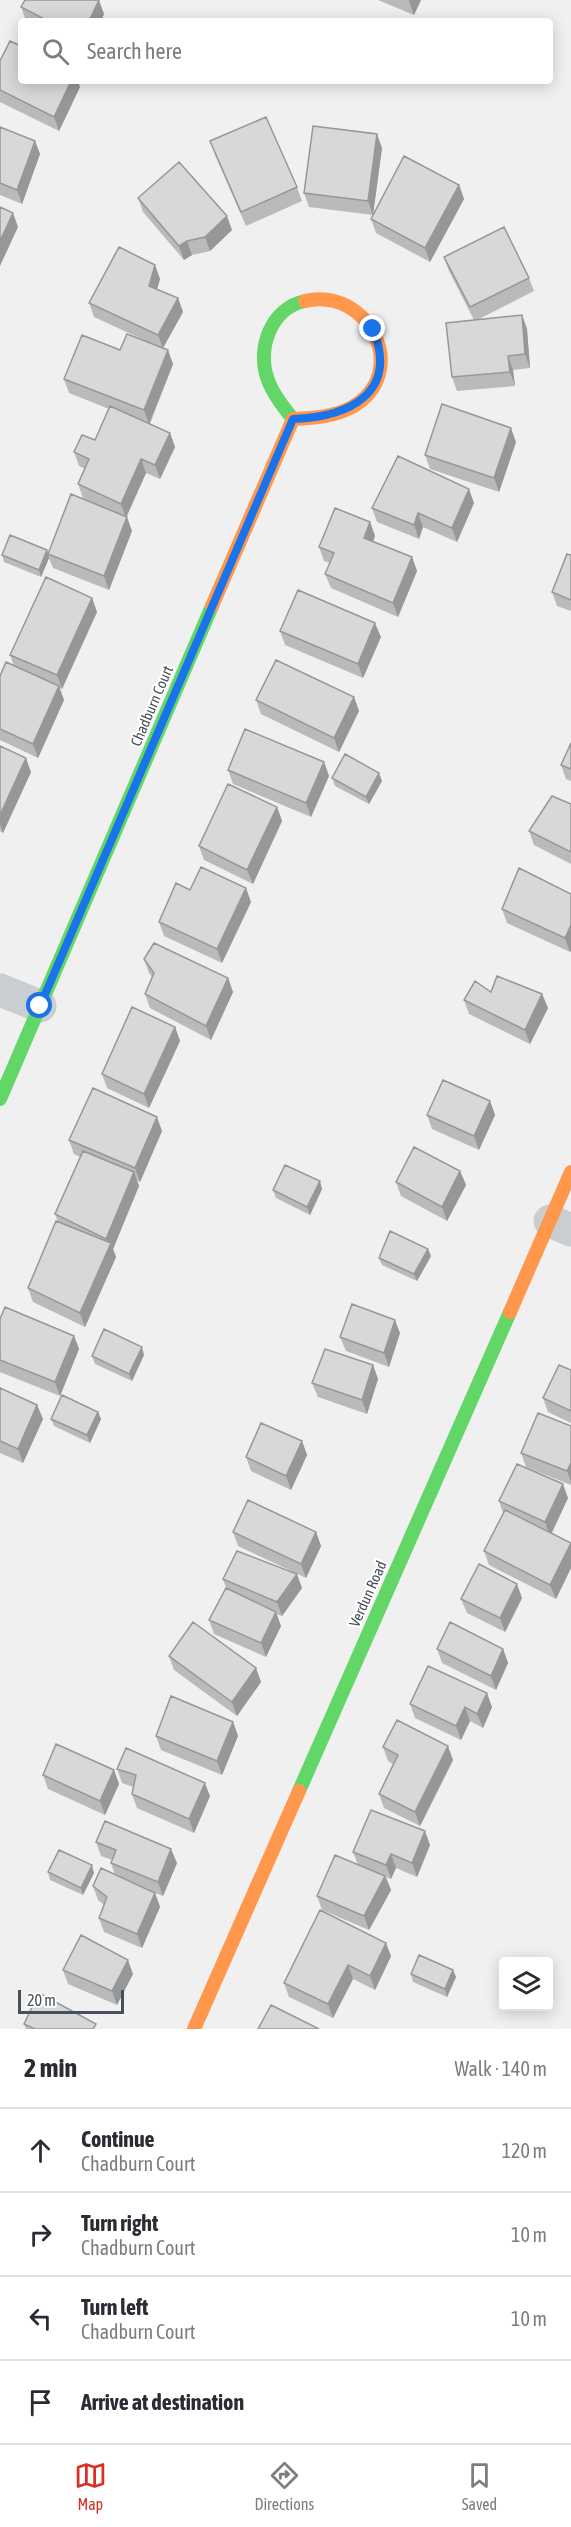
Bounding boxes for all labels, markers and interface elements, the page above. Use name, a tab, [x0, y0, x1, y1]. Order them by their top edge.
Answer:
search box	[18, 18, 553, 84]
icon: search	[39, 35, 72, 68]
text: Search here	[87, 38, 182, 64]
route end	[359, 315, 385, 341]
street label: Chadburn Court	[127, 663, 176, 749]
route start	[26, 992, 52, 1018]
street label: Verdun Road	[345, 1558, 390, 1629]
map controls	[499, 1957, 553, 2011]
button: layers	[499, 1957, 553, 2011]
scale bar	[18, 1987, 124, 2014]
text: 20 m	[27, 1991, 56, 2009]
text: 2 min	[24, 2053, 77, 2083]
text: Walk · 140 m	[455, 2057, 547, 2080]
text: Continue	[81, 2126, 155, 2152]
icon: ahead	[24, 2134, 57, 2167]
text: 120 m	[502, 2139, 547, 2162]
text: Chadburn Court	[81, 2152, 195, 2175]
text: Turn right	[81, 2210, 158, 2236]
icon: right	[24, 2218, 57, 2251]
text: 10 m	[511, 2223, 547, 2246]
text: Chadburn Court	[81, 2236, 195, 2259]
text: Turn left	[81, 2294, 148, 2320]
icon: left	[24, 2302, 57, 2335]
text: 10 m	[511, 2307, 547, 2330]
text: Chadburn Court	[81, 2320, 195, 2343]
icon: arrive	[24, 2386, 57, 2419]
text: Arrive at destination	[81, 2389, 244, 2415]
tab: Map	[74, 2459, 107, 2513]
tab: Directions	[254, 2459, 314, 2513]
tab: Saved	[462, 2459, 497, 2513]

